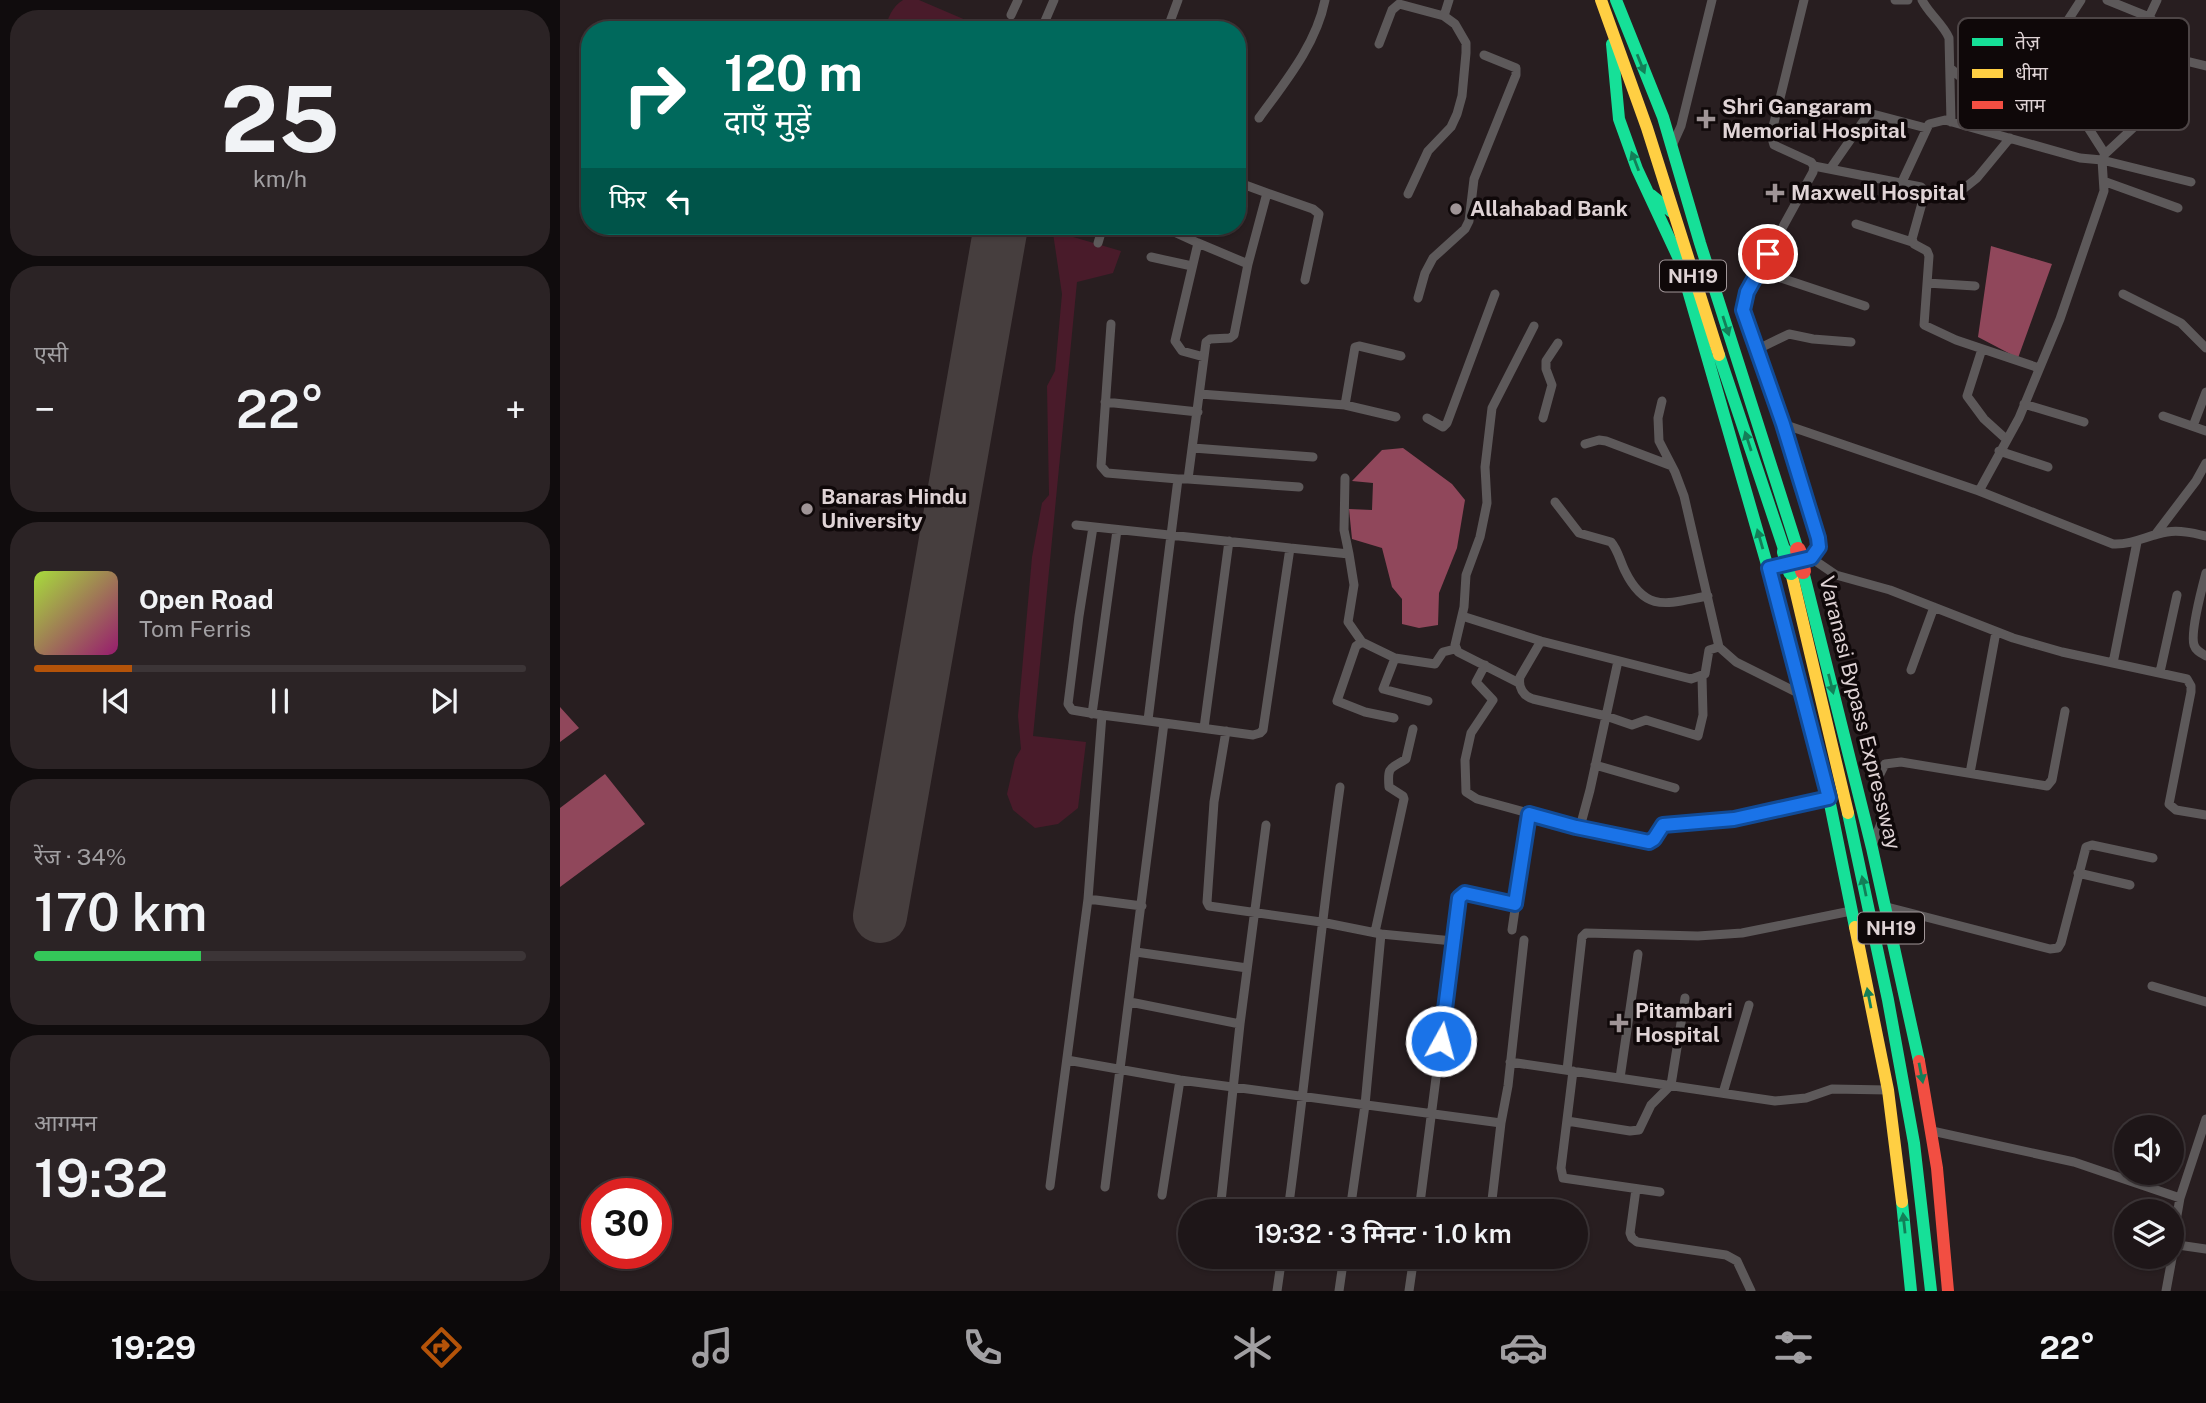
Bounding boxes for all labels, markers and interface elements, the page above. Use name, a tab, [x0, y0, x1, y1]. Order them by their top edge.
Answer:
legend	[1958, 18, 2189, 130]
text: तेज़	[2015, 31, 2041, 53]
text: 120 m	[724, 44, 863, 102]
icon: right	[609, 49, 700, 140]
one-way arrow	[1636, 53, 1647, 74]
text: धीमा	[2015, 62, 2049, 84]
text: 25	[220, 66, 340, 172]
place label: Shri Gangaram Memorial Hospital	[1722, 94, 1907, 143]
text: जाम	[2015, 94, 2046, 116]
text: दाएँ मुड़ें	[724, 103, 811, 140]
marker: Shri Gangaram Memorial Hospital	[1696, 109, 1716, 129]
one-way arrow	[1629, 151, 1640, 172]
text: km/h	[253, 165, 307, 192]
place label: Maxwell Hospital	[1791, 180, 1966, 205]
icon: left	[660, 182, 698, 220]
text: फिर	[609, 183, 646, 214]
marker: Maxwell Hospital	[1765, 183, 1785, 203]
place label: Allahabad Bank	[1470, 196, 1628, 221]
marker: Allahabad Bank	[1448, 201, 1464, 217]
pin	[1738, 224, 1798, 284]
icon: arrive	[1749, 235, 1787, 273]
road number: NH19	[1660, 260, 1726, 292]
one-way arrow	[1722, 316, 1732, 337]
text: एसी	[34, 340, 68, 367]
text: 22°	[236, 379, 324, 440]
text: −	[34, 387, 55, 432]
text: +	[505, 387, 526, 432]
one-way arrow	[1742, 430, 1753, 451]
place label: Banaras Hindu University	[821, 484, 967, 533]
marker: Banaras Hindu University	[799, 501, 815, 517]
one-way arrow	[1755, 528, 1765, 549]
street label: Varanasi Bypass Expressway	[1814, 574, 1907, 852]
text: Open Road	[139, 584, 274, 615]
text: Tom Ferris	[139, 615, 251, 642]
one-way arrow	[1826, 674, 1837, 696]
icon: previous	[97, 682, 135, 720]
icon: pause	[261, 682, 299, 720]
icon: next	[425, 682, 463, 720]
text: रेंज · 34%	[34, 843, 126, 870]
one-way arrow	[1858, 875, 1869, 897]
text: 170 km	[34, 882, 207, 943]
road number: NH19	[1858, 912, 1924, 944]
one-way arrow	[1864, 987, 1875, 1009]
place label: Pitambari Hospital	[1635, 998, 1733, 1047]
position arrow	[1404, 1004, 1478, 1078]
marker: Pitambari Hospital	[1609, 1013, 1629, 1033]
one-way arrow	[1916, 1062, 1927, 1084]
text: आगमन	[34, 1109, 97, 1136]
map controls	[2114, 1115, 2184, 1269]
button: sound	[2114, 1115, 2184, 1185]
text: 19:32	[34, 1148, 168, 1209]
speed limit sign: 30	[581, 1178, 672, 1269]
button: layers	[2114, 1199, 2184, 1269]
one-way arrow	[1898, 1212, 1909, 1234]
text: 19:32 · 3 मिनट · 1.0 km	[1254, 1218, 1512, 1249]
icon: directions	[417, 1323, 466, 1372]
icon: music	[688, 1323, 737, 1372]
icon: phone	[958, 1323, 1007, 1372]
icon: climate	[1228, 1323, 1277, 1372]
icon: car	[1499, 1323, 1548, 1372]
icon: filters	[1769, 1323, 1818, 1372]
text: 19:29	[111, 1329, 196, 1366]
text: 22°	[2039, 1329, 2095, 1366]

